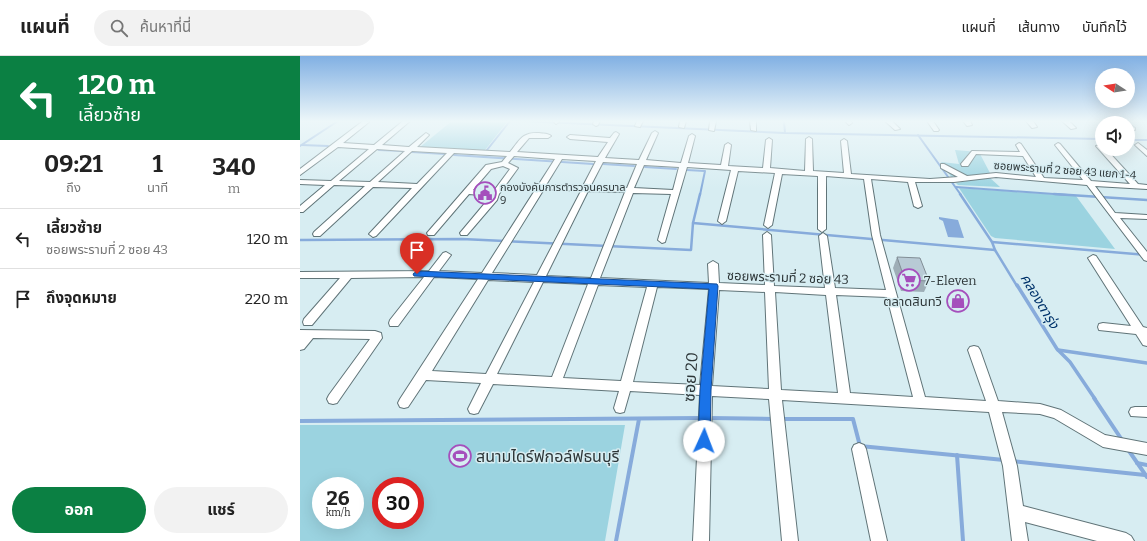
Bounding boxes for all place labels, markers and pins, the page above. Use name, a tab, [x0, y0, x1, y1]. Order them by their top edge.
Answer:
public building icon: กองบังคับการตำรวจนครบาล 9	[472, 180, 498, 206]
place label: กองบังคับการตำรวจนครบาล 9	[500, 181, 626, 207]
pin	[400, 233, 434, 274]
supermarket icon: 7-Eleven	[896, 267, 922, 293]
place label: 7-Eleven	[924, 273, 977, 288]
shop icon: ตลาดสินทวี	[945, 288, 971, 314]
place label: ตลาดสินทวี	[883, 294, 942, 309]
sports icon: สนามไดร์ฟกอล์ฟธนบุรี	[447, 443, 473, 469]
place label: สนามไดร์ฟกอล์ฟธนบุรี	[476, 447, 620, 466]

